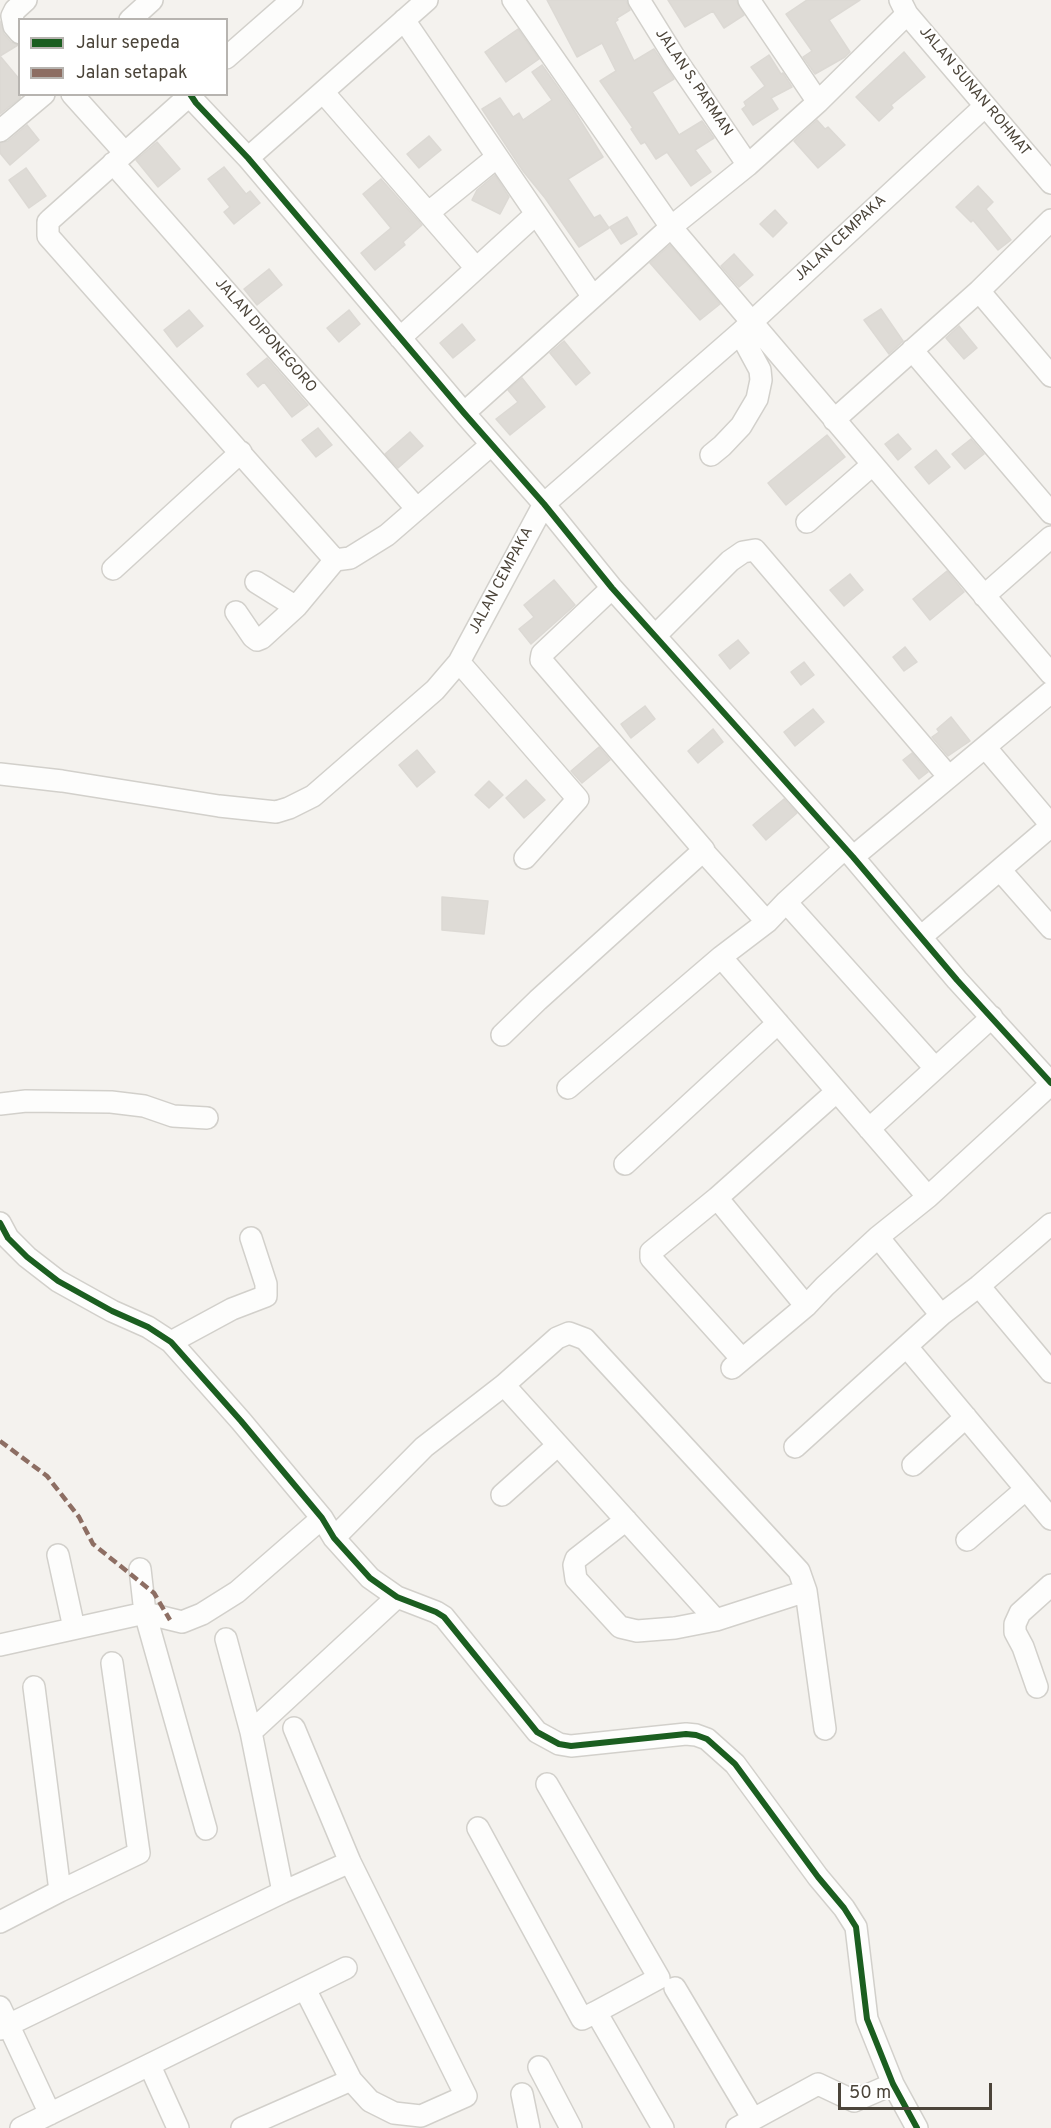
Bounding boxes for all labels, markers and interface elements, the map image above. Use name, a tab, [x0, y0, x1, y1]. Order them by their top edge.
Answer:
legend	[18, 18, 228, 96]
street label: JALAN SUNAN ROHMAT	[914, 23, 1034, 161]
street label: JALAN S. PARMAN	[650, 26, 736, 140]
text: Jalur sepeda	[76, 32, 180, 55]
text: Jalan setapak	[76, 62, 188, 85]
street label: JALAN CEMPAKA	[792, 192, 890, 286]
street label: JALAN DIPONEGORO	[210, 275, 320, 397]
street label: JALAN CEMPAKA	[466, 524, 538, 638]
scale bar	[841, 2071, 996, 2109]
text: 50 m	[849, 2082, 891, 2105]

